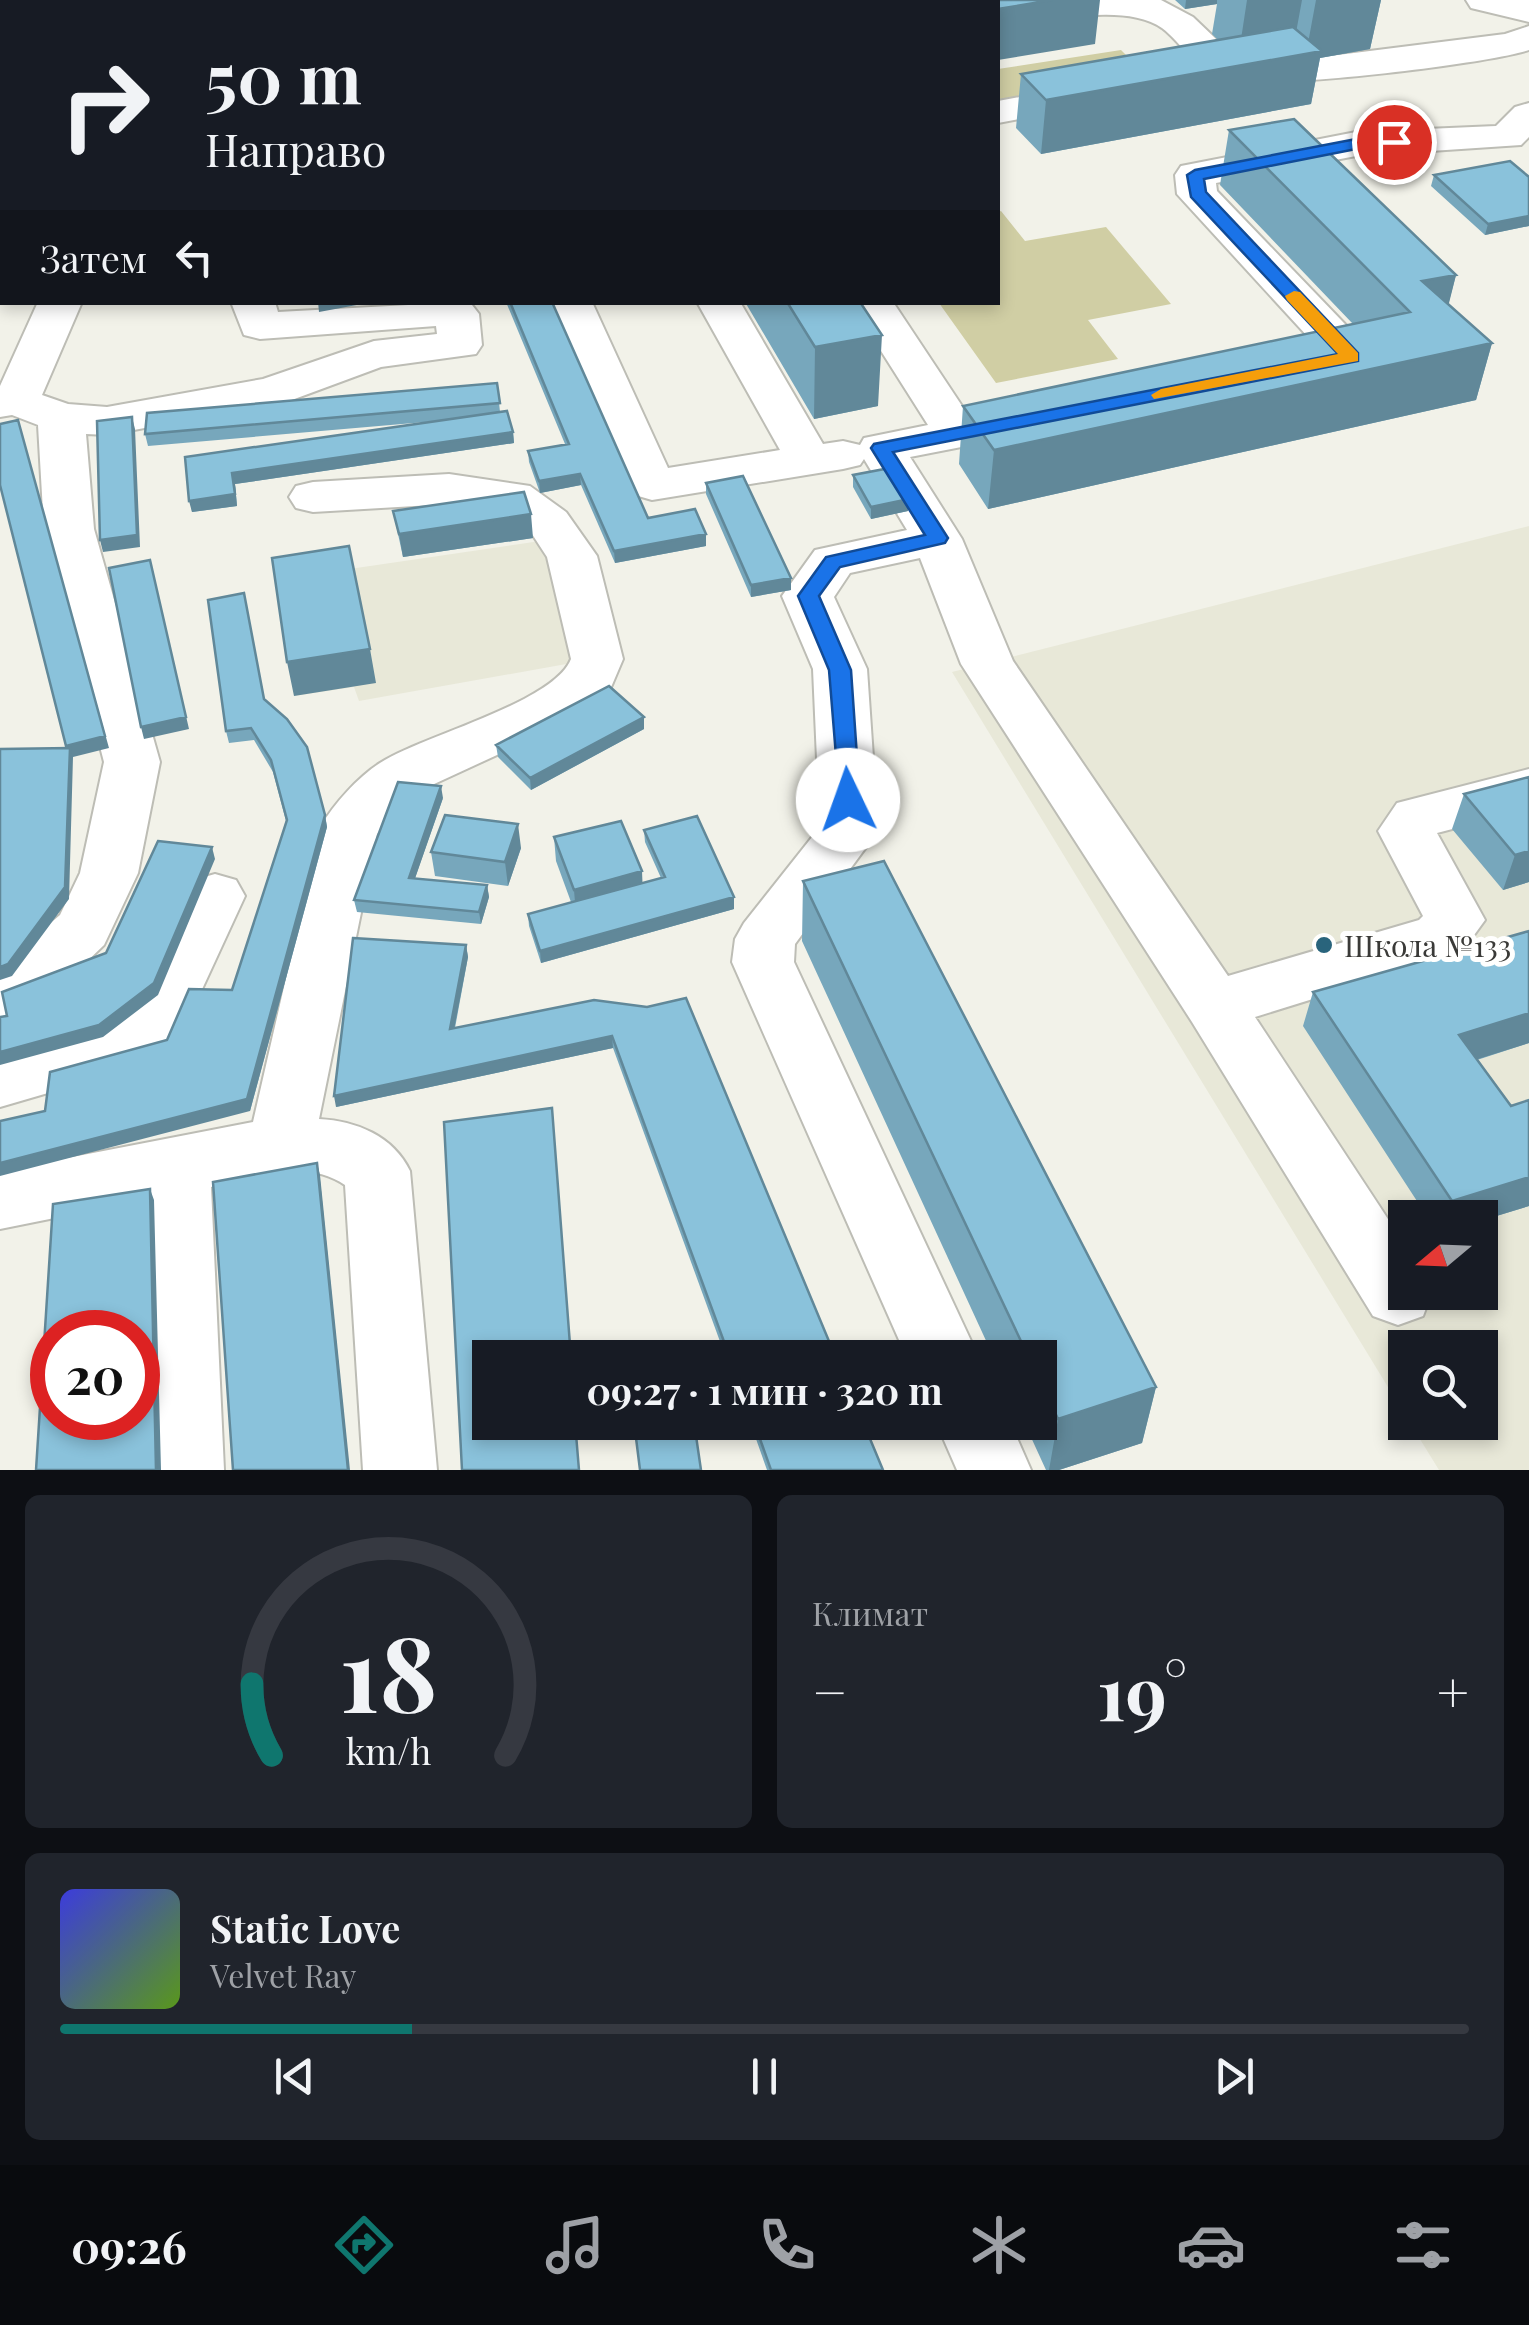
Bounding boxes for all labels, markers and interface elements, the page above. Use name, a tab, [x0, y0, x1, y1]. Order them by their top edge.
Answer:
text: 50 m	[205, 28, 362, 122]
icon: right	[40, 40, 170, 170]
pin	[1352, 100, 1437, 185]
icon: arrive	[1367, 115, 1422, 170]
text: Направо	[205, 118, 387, 178]
icon: left	[167, 230, 222, 285]
text: Затем	[40, 232, 147, 283]
position arrow	[796, 748, 900, 852]
place label: Школа №133	[1344, 925, 1511, 965]
marker: Школа №133	[1313, 934, 1335, 956]
north arrow	[1388, 1200, 1498, 1310]
map controls	[1388, 1200, 1498, 1440]
speed limit sign: 20	[30, 1310, 160, 1440]
button: search	[1388, 1330, 1498, 1440]
text: 09:27 · 1 мин · 320 m	[586, 1364, 943, 1415]
text: Климат	[812, 1591, 928, 1634]
text: 18	[339, 1600, 438, 1739]
text: 19°	[1097, 1640, 1187, 1740]
text: −	[812, 1653, 848, 1727]
text: +	[1437, 1653, 1469, 1727]
text: km/h	[346, 1726, 431, 1774]
text: Static Love	[210, 1902, 400, 1953]
text: Velvet Ray	[210, 1953, 357, 1996]
icon: previous	[267, 2049, 322, 2104]
icon: pause	[737, 2049, 792, 2104]
icon: next	[1207, 2049, 1262, 2104]
icon: directions	[329, 2210, 399, 2280]
icon: music	[540, 2210, 610, 2280]
icon: phone	[752, 2210, 822, 2280]
icon: climate	[964, 2210, 1034, 2280]
icon: car	[1176, 2210, 1246, 2280]
icon: filters	[1388, 2210, 1458, 2280]
text: 09:26	[71, 2215, 187, 2275]

